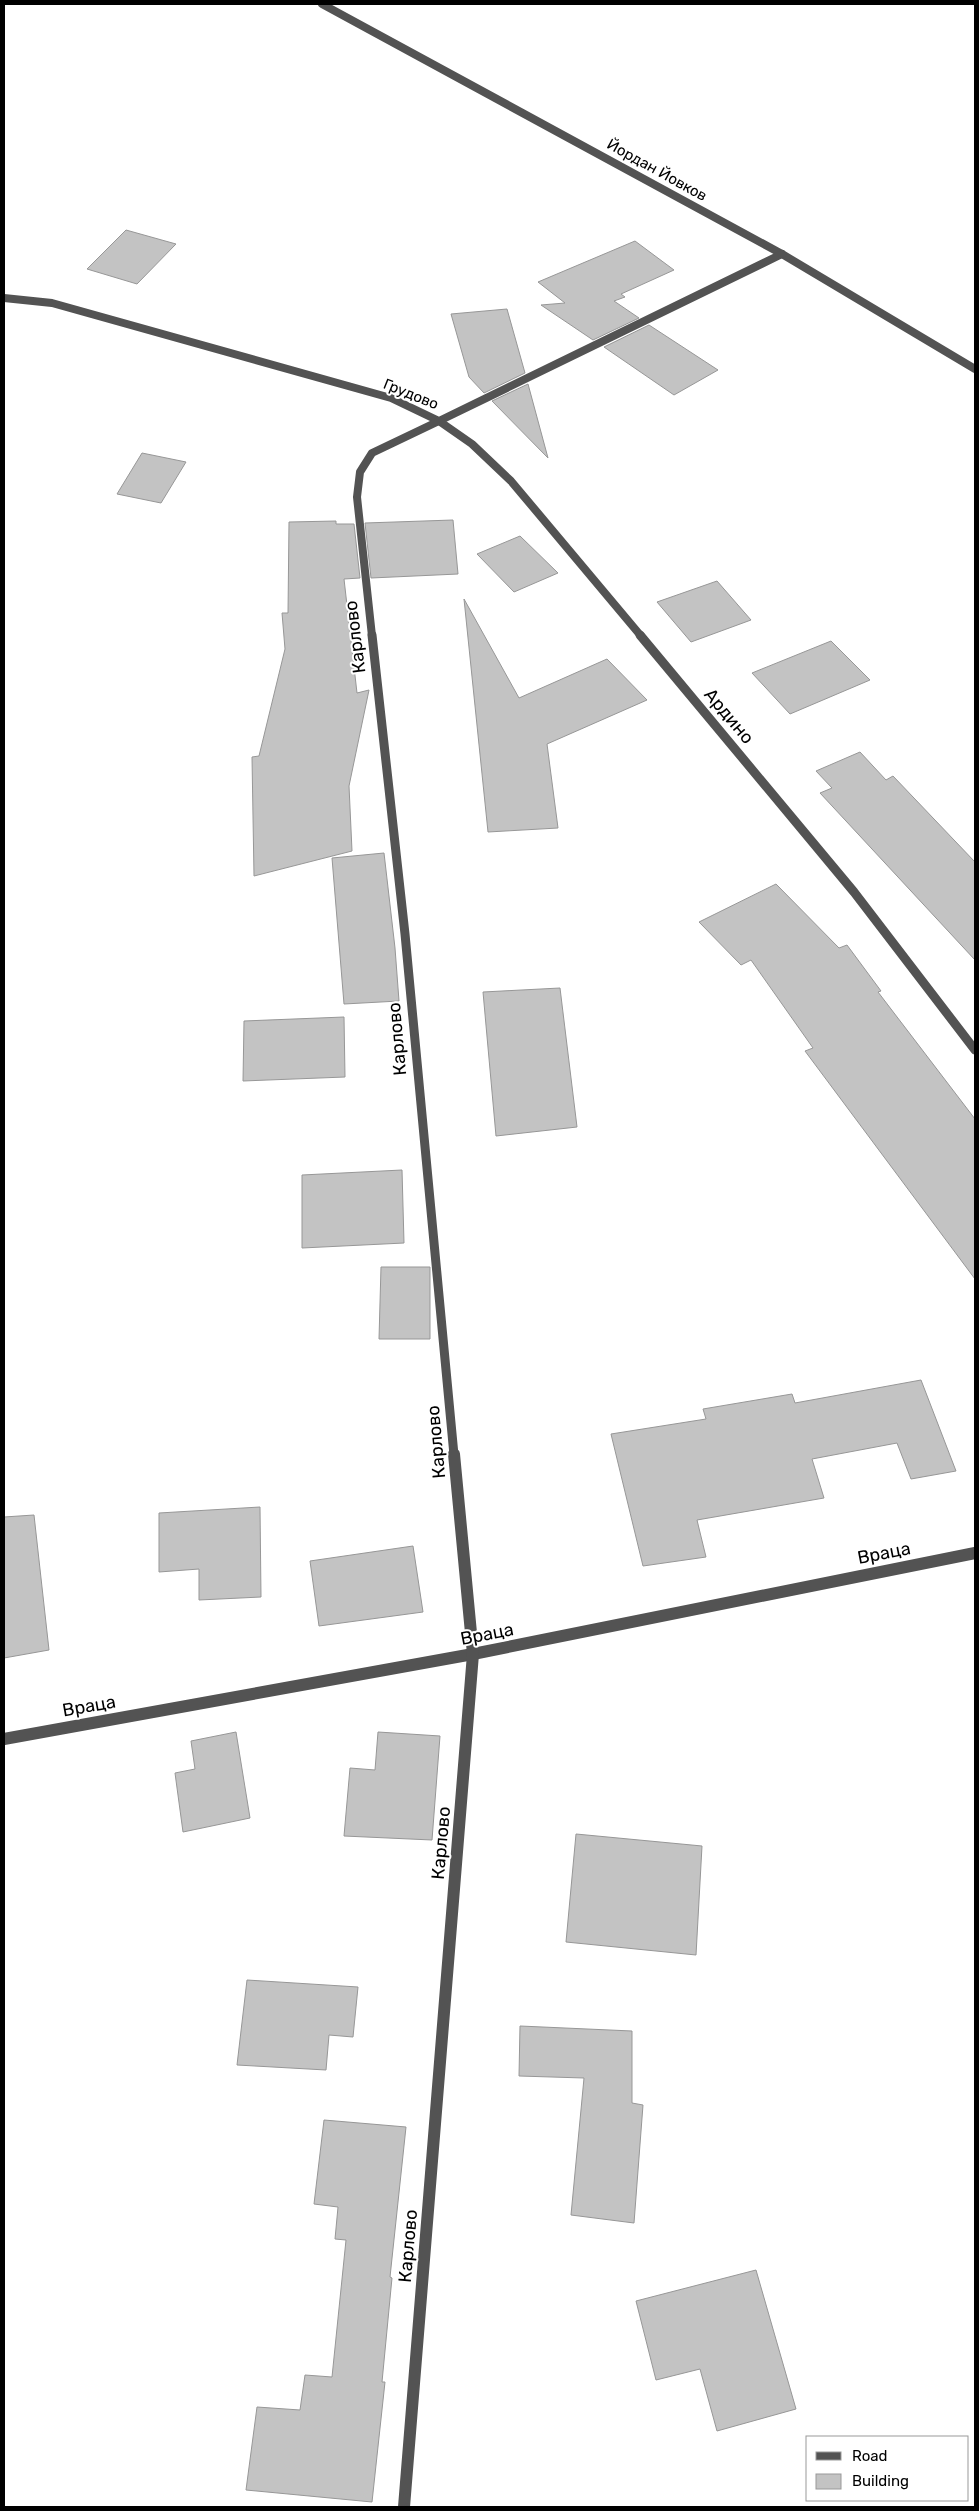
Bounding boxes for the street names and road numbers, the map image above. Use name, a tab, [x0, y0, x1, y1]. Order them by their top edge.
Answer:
street label: Йордан Йовков	[604, 135, 710, 205]
street label: Грудово	[381, 375, 441, 413]
street label: Карлово	[340, 599, 370, 675]
street label: Ардино	[699, 684, 759, 748]
street label: Карлово	[383, 1002, 411, 1076]
street label: Карлово	[422, 1405, 450, 1479]
street label: Враца	[856, 1537, 912, 1569]
street label: Враца	[459, 1618, 515, 1650]
street label: Враца	[61, 1691, 117, 1721]
street label: Карлово	[427, 1806, 455, 1880]
street label: Карлово	[394, 2209, 422, 2283]

